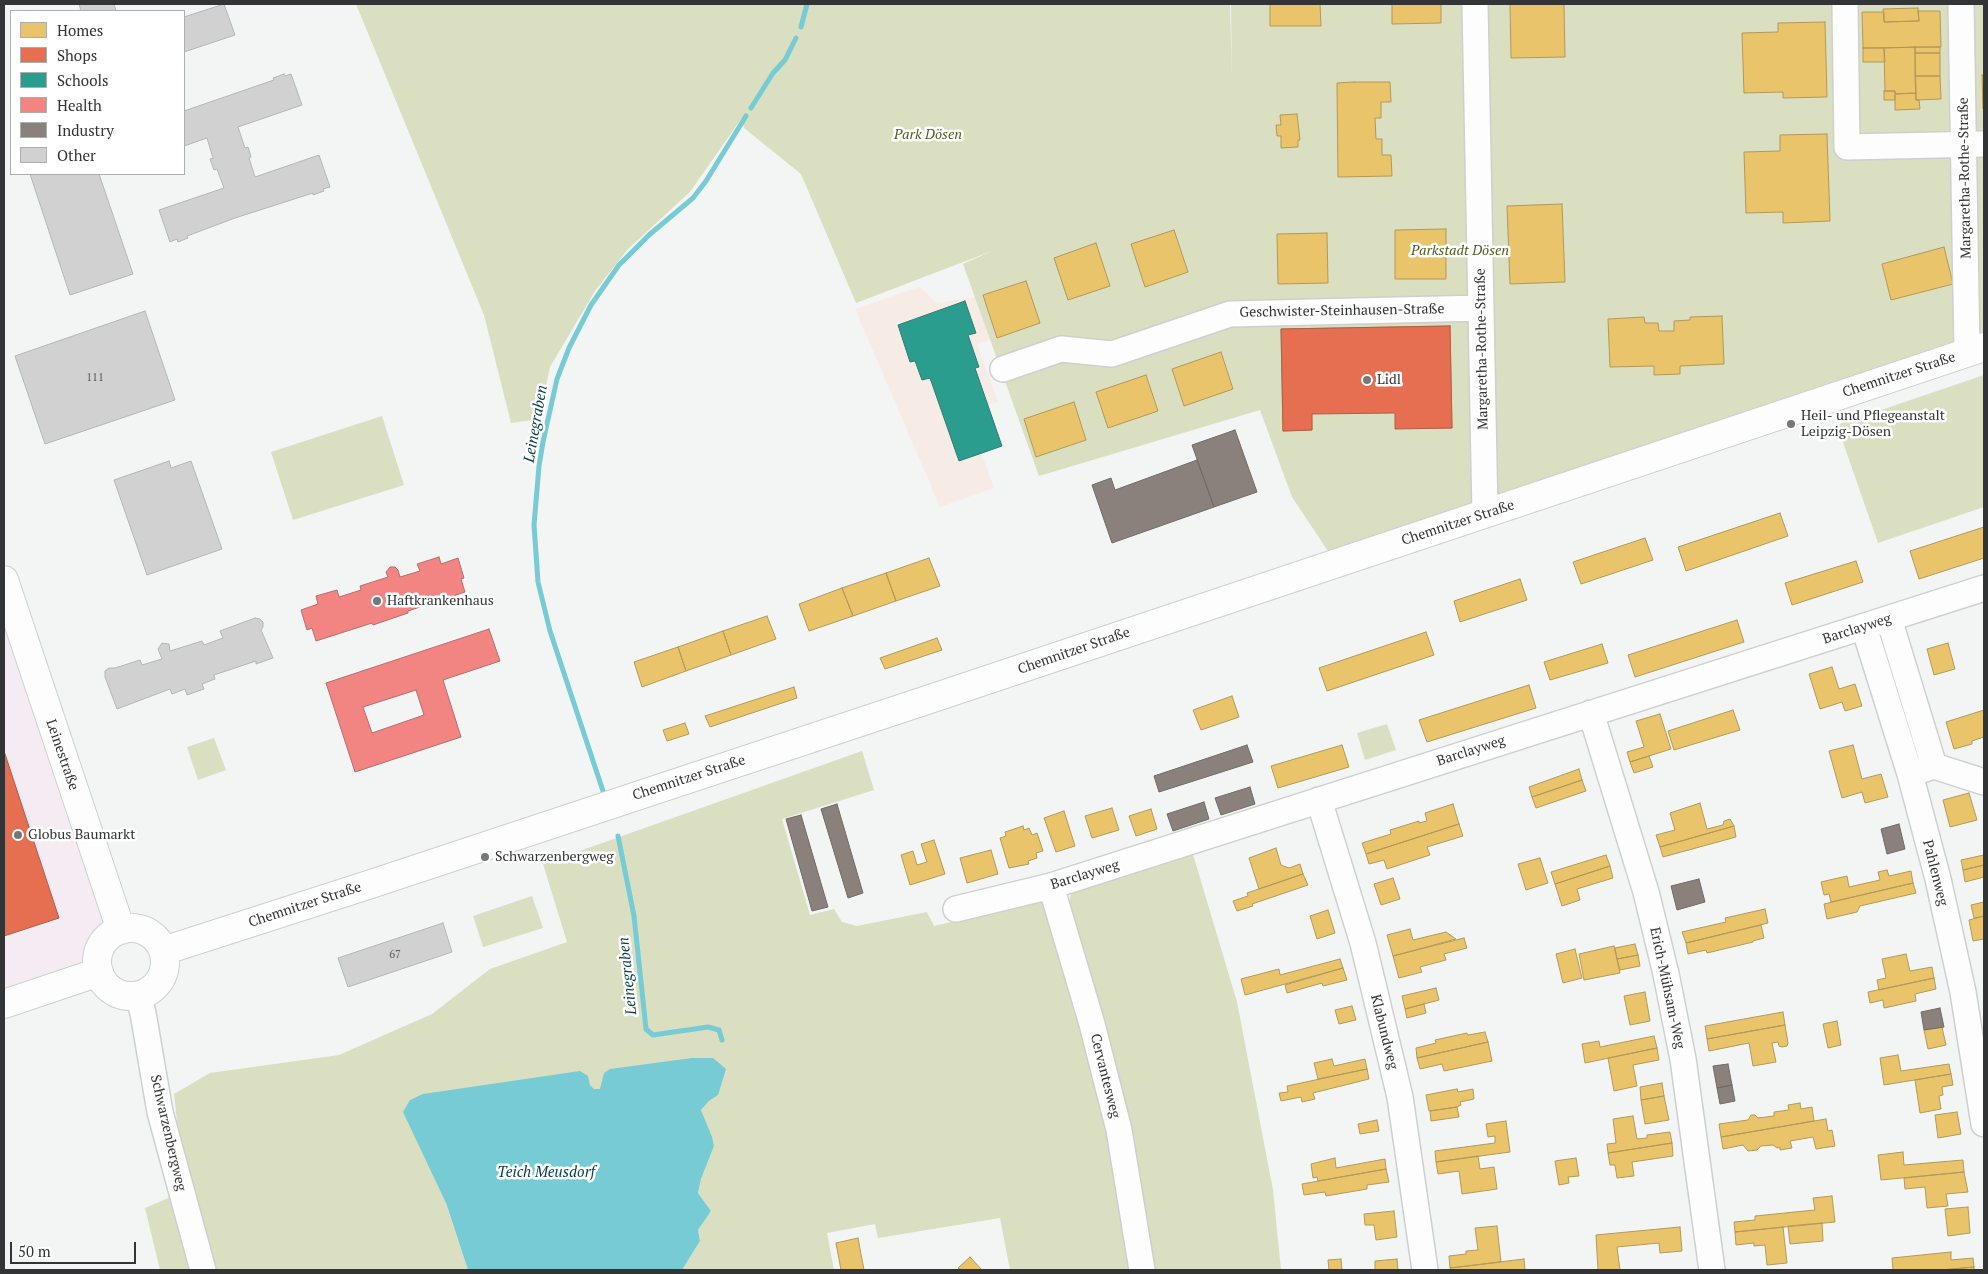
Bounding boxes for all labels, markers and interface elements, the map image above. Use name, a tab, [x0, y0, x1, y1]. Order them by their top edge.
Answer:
legend	[10, 10, 185, 175]
text: Homes	[57, 20, 103, 40]
text: Shops	[57, 45, 97, 65]
text: Schools	[57, 70, 108, 90]
text: Health	[57, 95, 102, 115]
street label: Margaretha-Rothe-Straße	[1955, 97, 1975, 259]
text: Industry	[57, 120, 114, 140]
park label: Park Dösen	[894, 127, 962, 143]
text: Other	[57, 145, 96, 165]
park label: Parkstadt Dösen	[1411, 243, 1509, 259]
street label: Margaretha-Rothe-Straße	[1472, 268, 1492, 430]
street label: Geschwister-Steinhausen-Straße	[1239, 301, 1445, 321]
street label: Chemnitzer Straße	[1840, 349, 1958, 401]
house number: 111	[86, 371, 104, 385]
place label: Lidl	[1377, 372, 1401, 388]
marker: Lidl	[1361, 374, 1373, 386]
water label: Leinegraben	[520, 384, 552, 464]
place label: Heil- und Pflegeanstalt Leipzig-Dösen	[1801, 408, 1945, 441]
marker: Heil- und Pflegeanstalt Leipzig-Dösen	[1785, 418, 1797, 430]
street label: Chemnitzer Straße	[1399, 497, 1517, 549]
place label: Haftkrankenhaus	[387, 593, 494, 609]
marker: Haftkrankenhaus	[371, 595, 383, 607]
street label: Barclayweg	[1821, 610, 1893, 648]
street label: Chemnitzer Straße	[1016, 624, 1132, 678]
street label: Leinestraße	[42, 717, 82, 793]
street label: Barclayweg	[1435, 732, 1507, 770]
street label: Chemnitzer Straße	[630, 752, 748, 804]
place label: Globus Baumarkt	[28, 827, 135, 843]
marker: Globus Baumarkt	[12, 829, 24, 841]
street label: Pahlenweg	[1919, 838, 1951, 908]
place label: Schwarzenbergweg	[495, 849, 614, 865]
marker: Schwarzenbergweg	[479, 851, 491, 863]
street label: Barclayweg	[1049, 857, 1121, 893]
street label: Chemnitzer Straße	[246, 879, 364, 931]
street label: Erich-Mühsam-Weg	[1646, 926, 1688, 1050]
water label: Leinegraben	[615, 936, 641, 1016]
house number: 67	[389, 948, 401, 962]
street label: Klabundweg	[1367, 993, 1401, 1071]
street label: Cervantesweg	[1086, 1032, 1124, 1120]
street label: Schwarzenbergweg	[146, 1073, 190, 1193]
water label: Teich Meusdorf	[497, 1164, 595, 1182]
scale bar	[12, 1232, 139, 1264]
text: 50 m	[18, 1241, 51, 1261]

